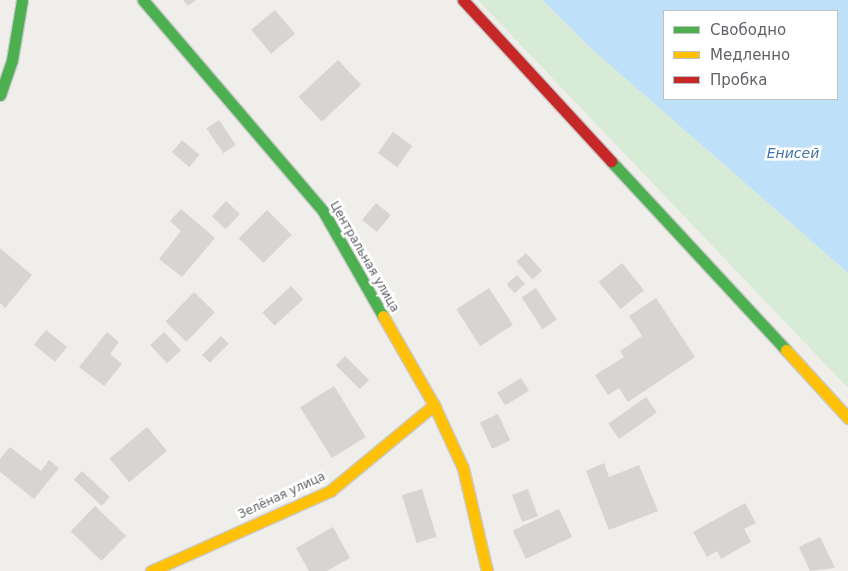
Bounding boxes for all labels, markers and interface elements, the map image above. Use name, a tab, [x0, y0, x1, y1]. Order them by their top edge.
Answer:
legend	[663, 10, 838, 100]
text: Свободно	[710, 21, 786, 39]
text: Медленно	[710, 46, 790, 64]
text: Пробка	[710, 71, 767, 89]
water label: Енисей	[767, 145, 819, 161]
street label: Центральная улица	[326, 199, 402, 315]
street label: Зелёная улица	[236, 470, 328, 522]

